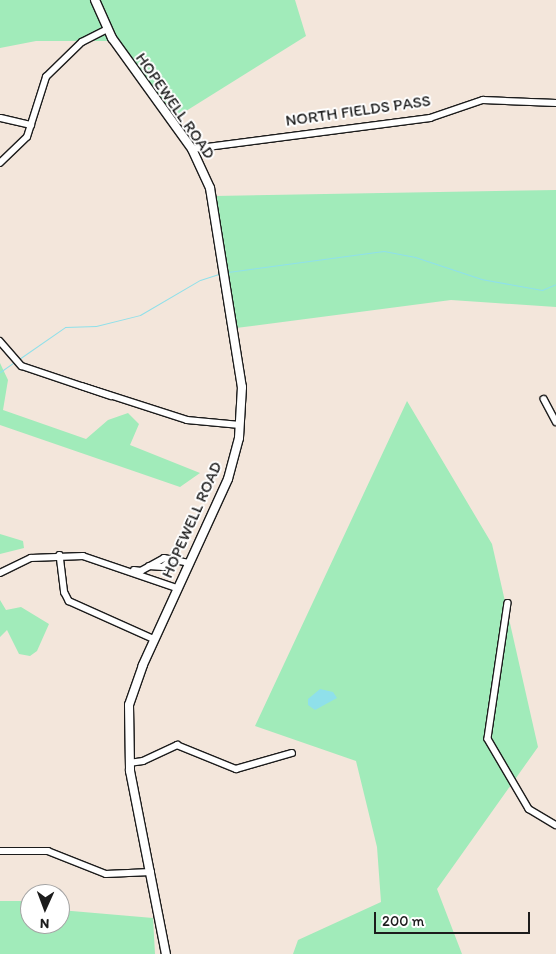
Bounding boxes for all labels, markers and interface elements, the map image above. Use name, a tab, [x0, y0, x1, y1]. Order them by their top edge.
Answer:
street label: HOPEWELL ROAD	[131, 49, 219, 163]
street label: NORTH FIELDS PASS	[284, 91, 432, 131]
street label: HOPEWELL ROAD	[158, 459, 226, 581]
north arrow	[20, 884, 70, 934]
scale bar	[376, 902, 532, 934]
text: 200 m	[382, 912, 424, 930]
text: N	[39, 915, 50, 932]

